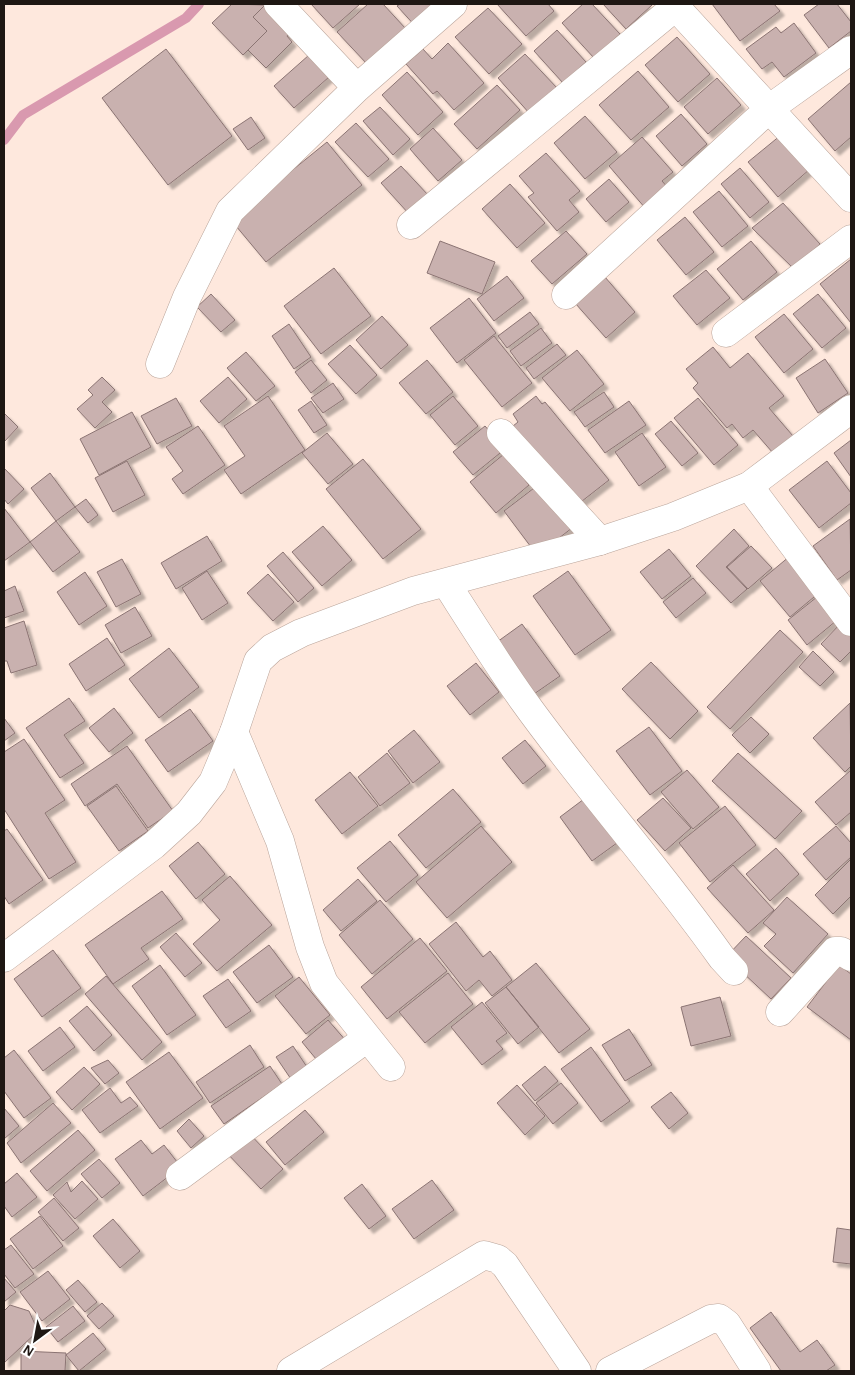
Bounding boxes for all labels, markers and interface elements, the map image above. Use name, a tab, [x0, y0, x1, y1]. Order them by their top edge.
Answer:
north arrow	[10, 1315, 60, 1365]
text: N	[21, 1342, 36, 1359]

